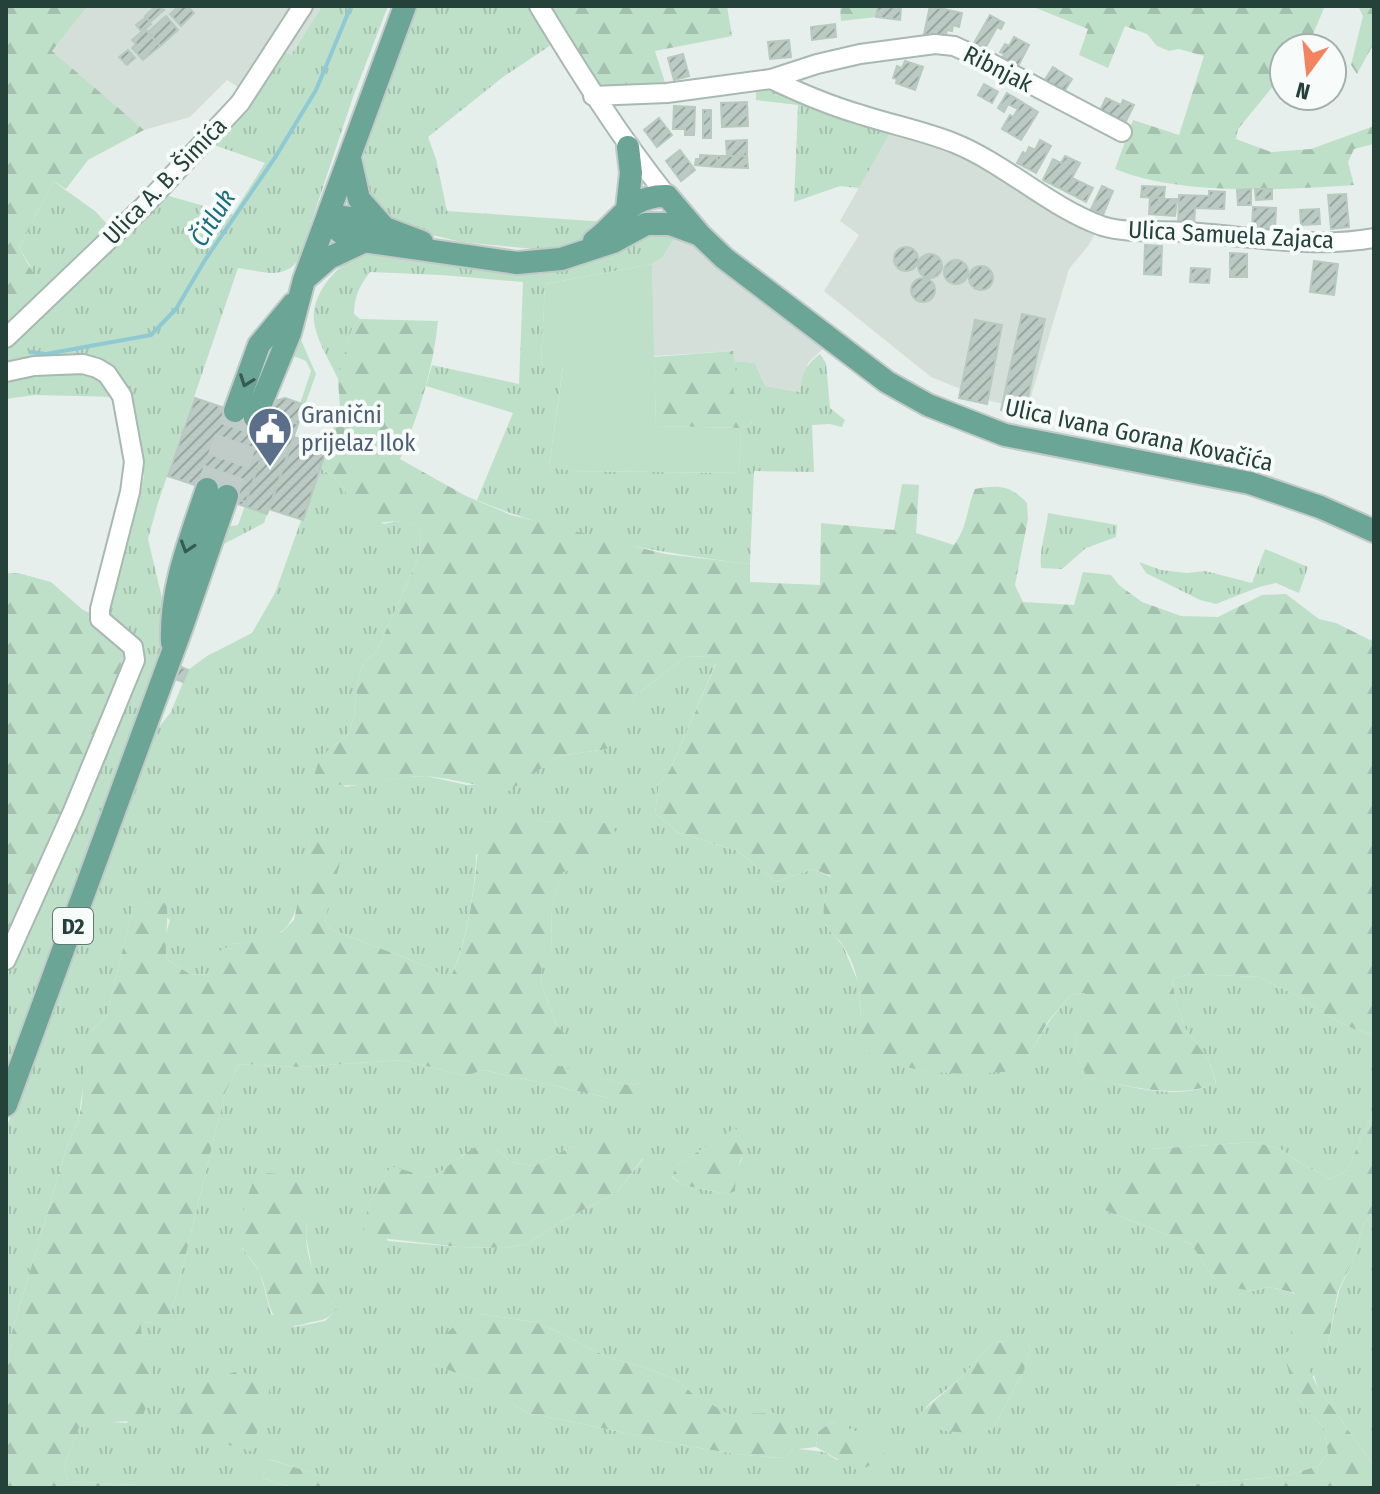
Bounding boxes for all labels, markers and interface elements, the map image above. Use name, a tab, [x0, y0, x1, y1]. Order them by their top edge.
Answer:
north arrow	[1268, 32, 1348, 112]
street label: Ribnjak	[959, 40, 1038, 99]
text: N	[1293, 76, 1313, 106]
street label: Ulica A. B. Šimića	[97, 111, 233, 250]
water label: Čitluk	[184, 184, 242, 252]
street label: Ulica Samuela Zajaca	[1127, 216, 1335, 254]
one-way arrow	[239, 373, 255, 387]
street label: Ulica Ivana Gorana Kovačića	[1002, 393, 1276, 477]
place label: Granični prijelaz Ilok	[301, 401, 416, 457]
public building icon: Granični prijelaz Ilok	[246, 405, 294, 468]
one-way arrow	[181, 539, 197, 553]
road number: D2	[53, 908, 93, 944]

